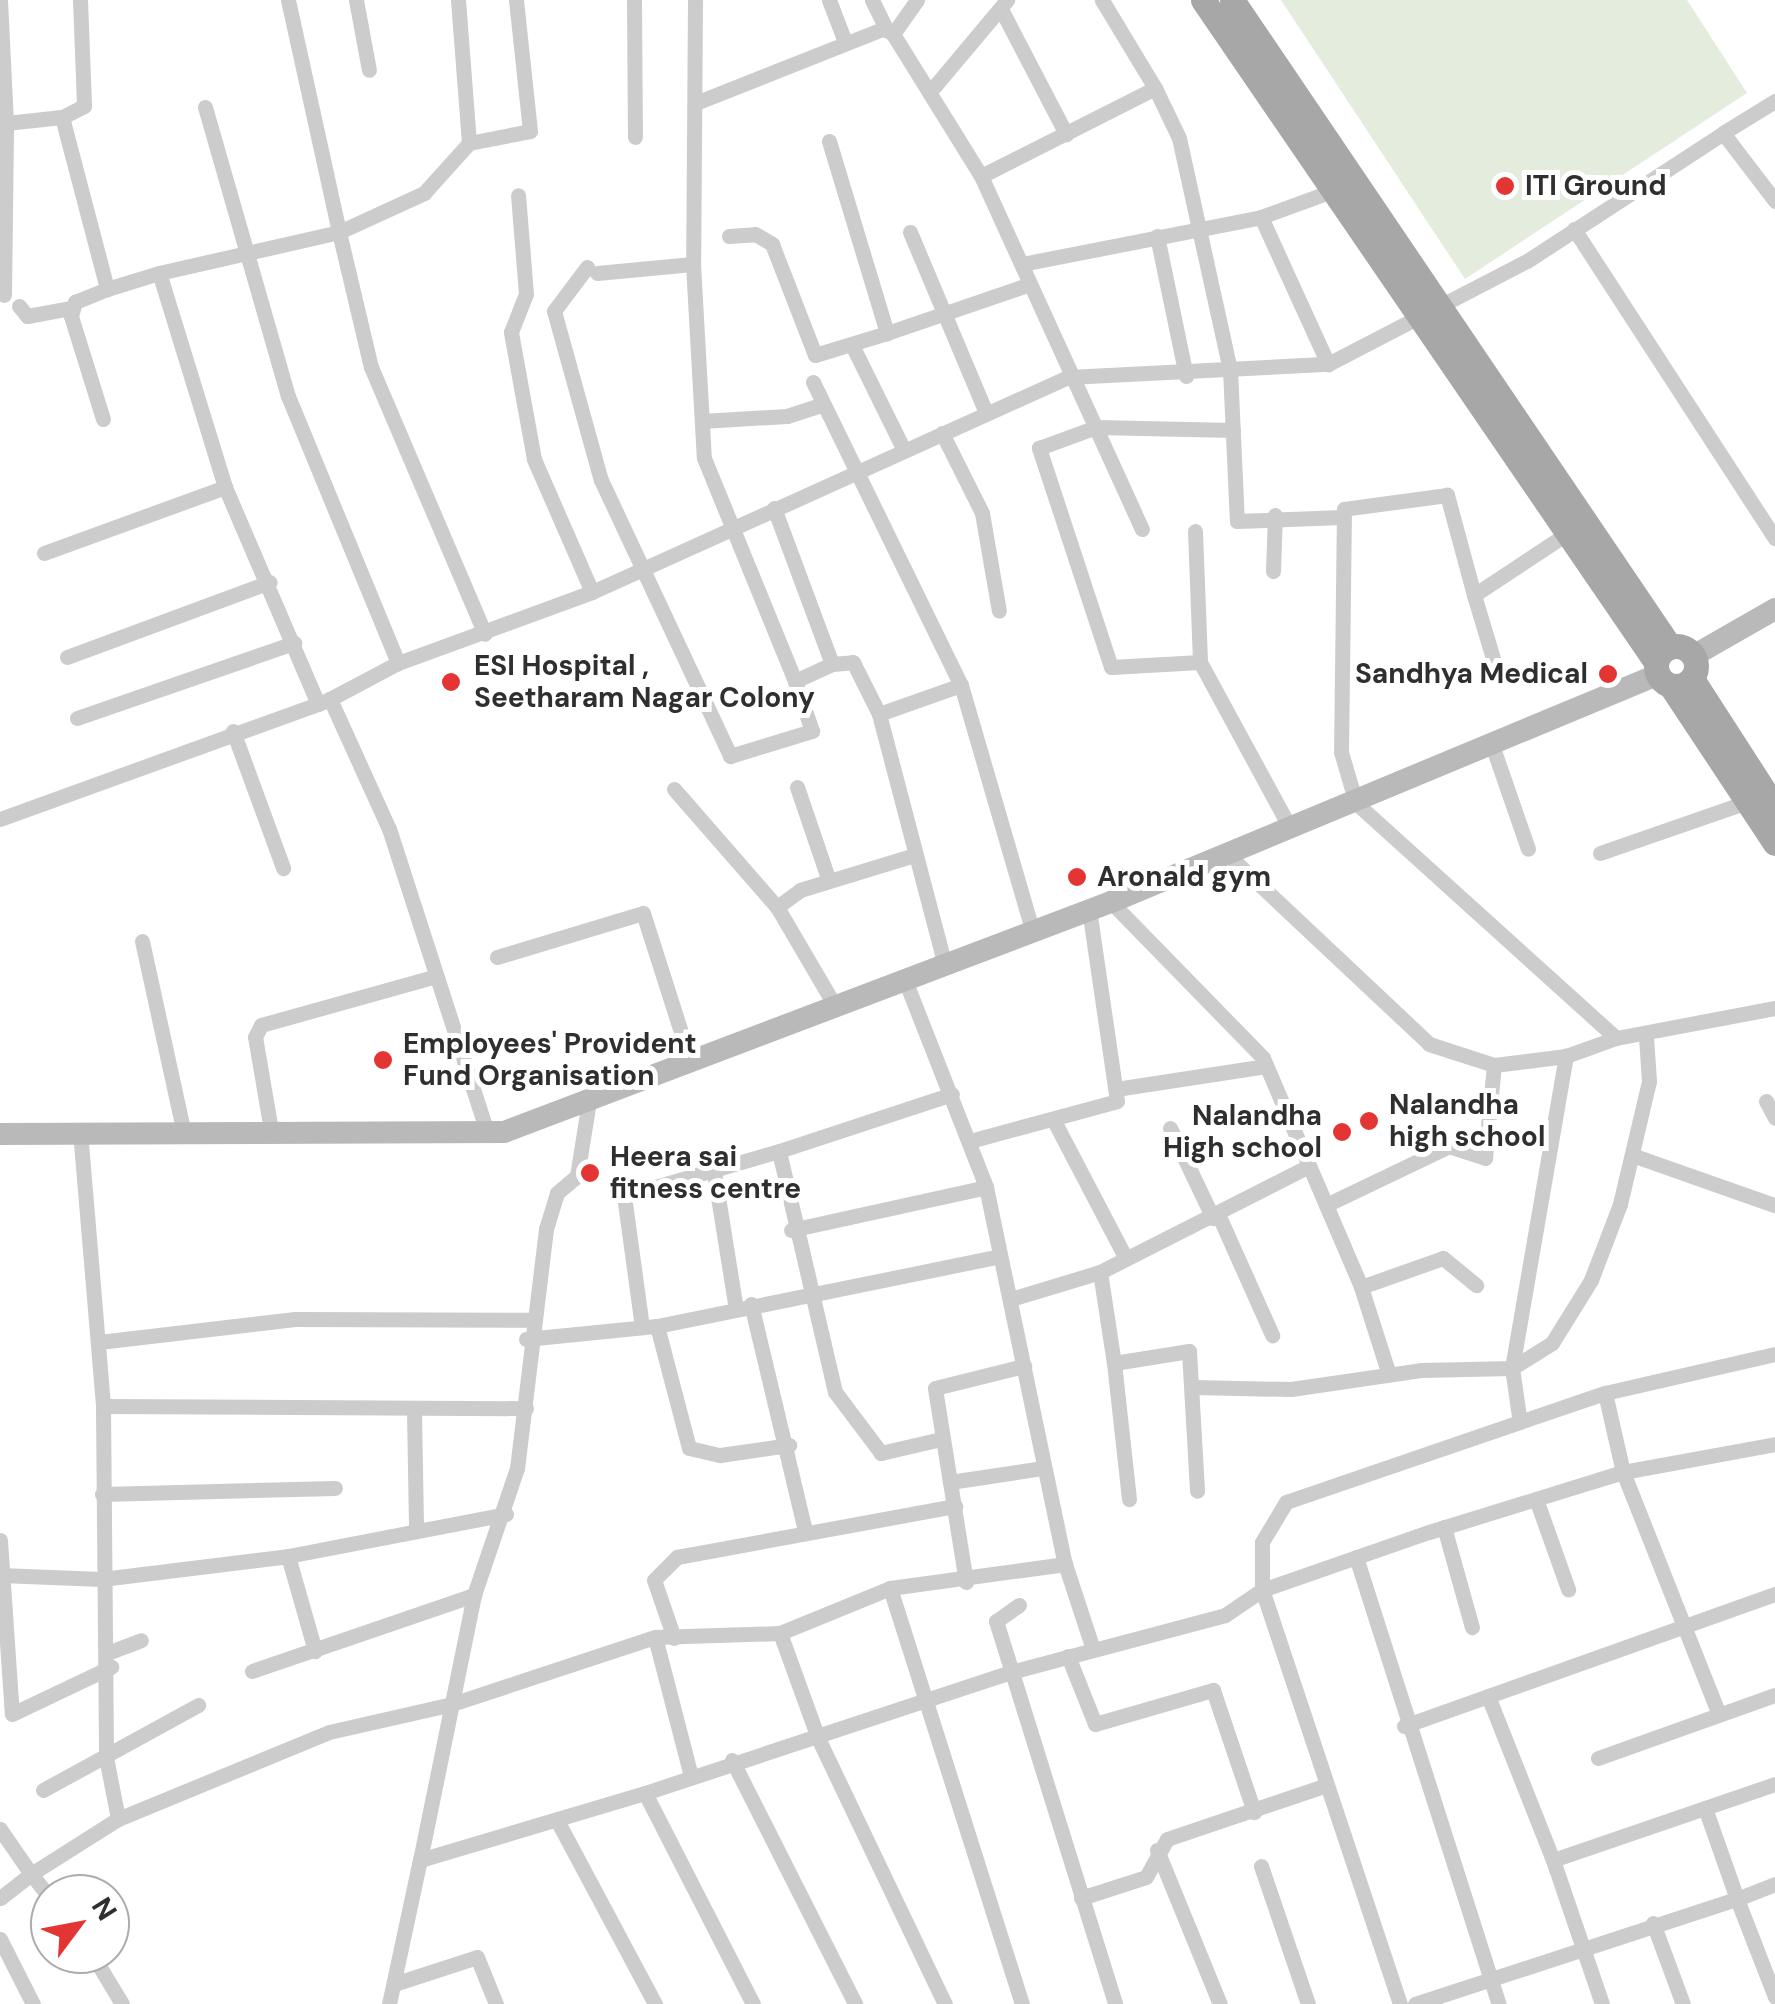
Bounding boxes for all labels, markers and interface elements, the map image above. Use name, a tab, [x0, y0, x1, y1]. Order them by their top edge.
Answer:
place label: ITI Ground	[1525, 169, 1666, 203]
marker: ITI Ground	[1494, 175, 1516, 197]
place label: ESI Hospital , Seetharam Nagar Colony	[474, 649, 815, 715]
place label: Sandhya Medical	[1355, 657, 1588, 691]
marker: Sandhya Medical	[1597, 663, 1619, 685]
marker: ESI Hospital , Seetharam Nagar Colony	[438, 669, 464, 695]
place label: Aronald gym	[1097, 860, 1271, 894]
marker: Aronald gym	[1066, 866, 1088, 888]
place label: Employees' Provident Fund Organisation	[403, 1027, 697, 1093]
marker: Employees' Provident Fund Organisation	[372, 1049, 394, 1071]
place label: Nalandha high school	[1389, 1088, 1545, 1154]
place label: Nalandha High school	[1163, 1099, 1322, 1165]
marker: Nalandha high school	[1358, 1110, 1380, 1132]
marker: Nalandha High school	[1331, 1121, 1353, 1143]
place label: Heera sai fitness centre	[610, 1140, 801, 1206]
marker: Heera sai fitness centre	[579, 1162, 601, 1184]
north arrow	[30, 1874, 130, 1974]
text: N	[83, 1890, 125, 1927]

